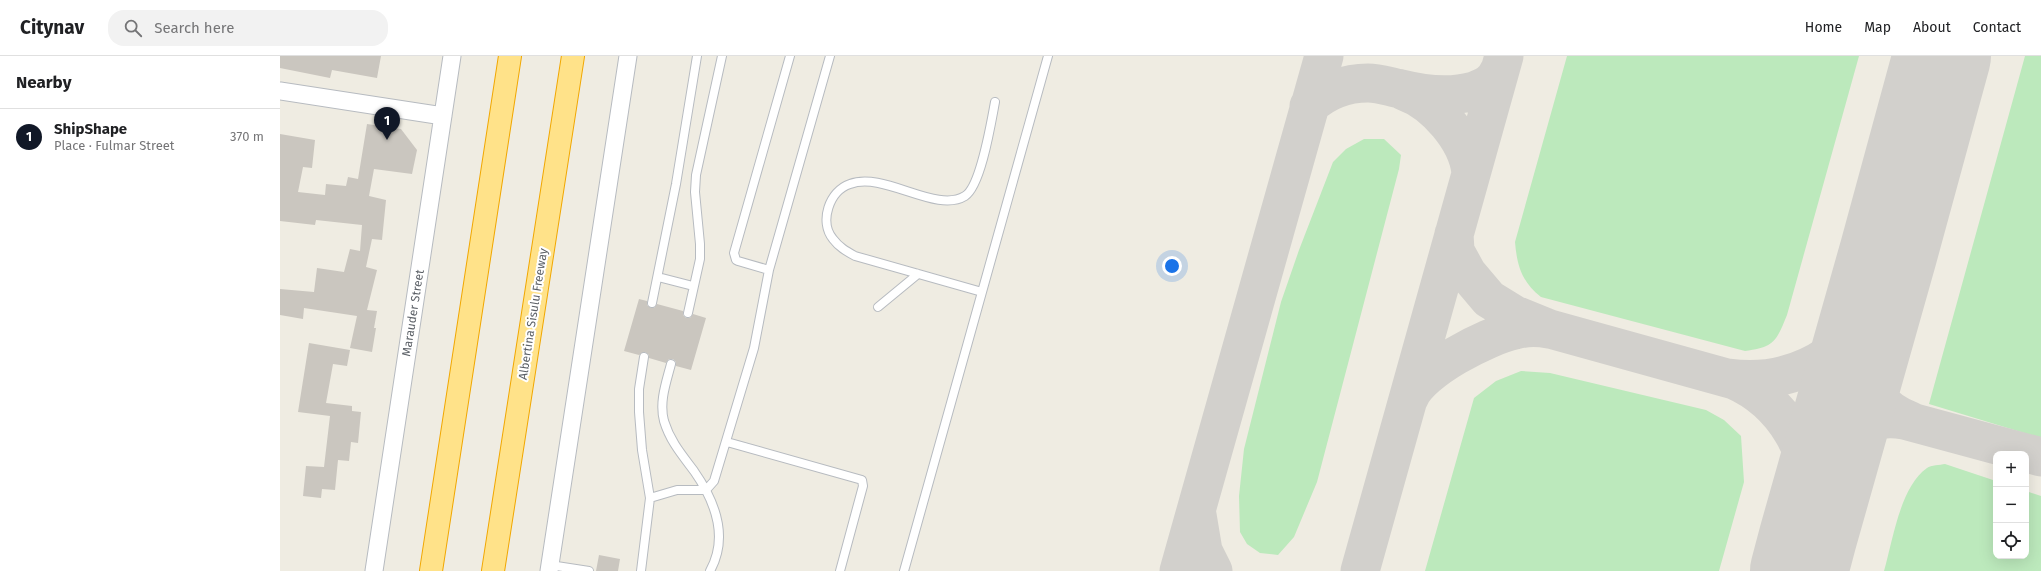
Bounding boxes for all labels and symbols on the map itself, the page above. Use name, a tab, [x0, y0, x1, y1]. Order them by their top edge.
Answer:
pin: 1	[374, 107, 400, 140]
street label: Albertina Sisulu Freeway	[516, 247, 550, 381]
your location	[1162, 256, 1182, 276]
street label: Marauder Street	[399, 268, 427, 357]

